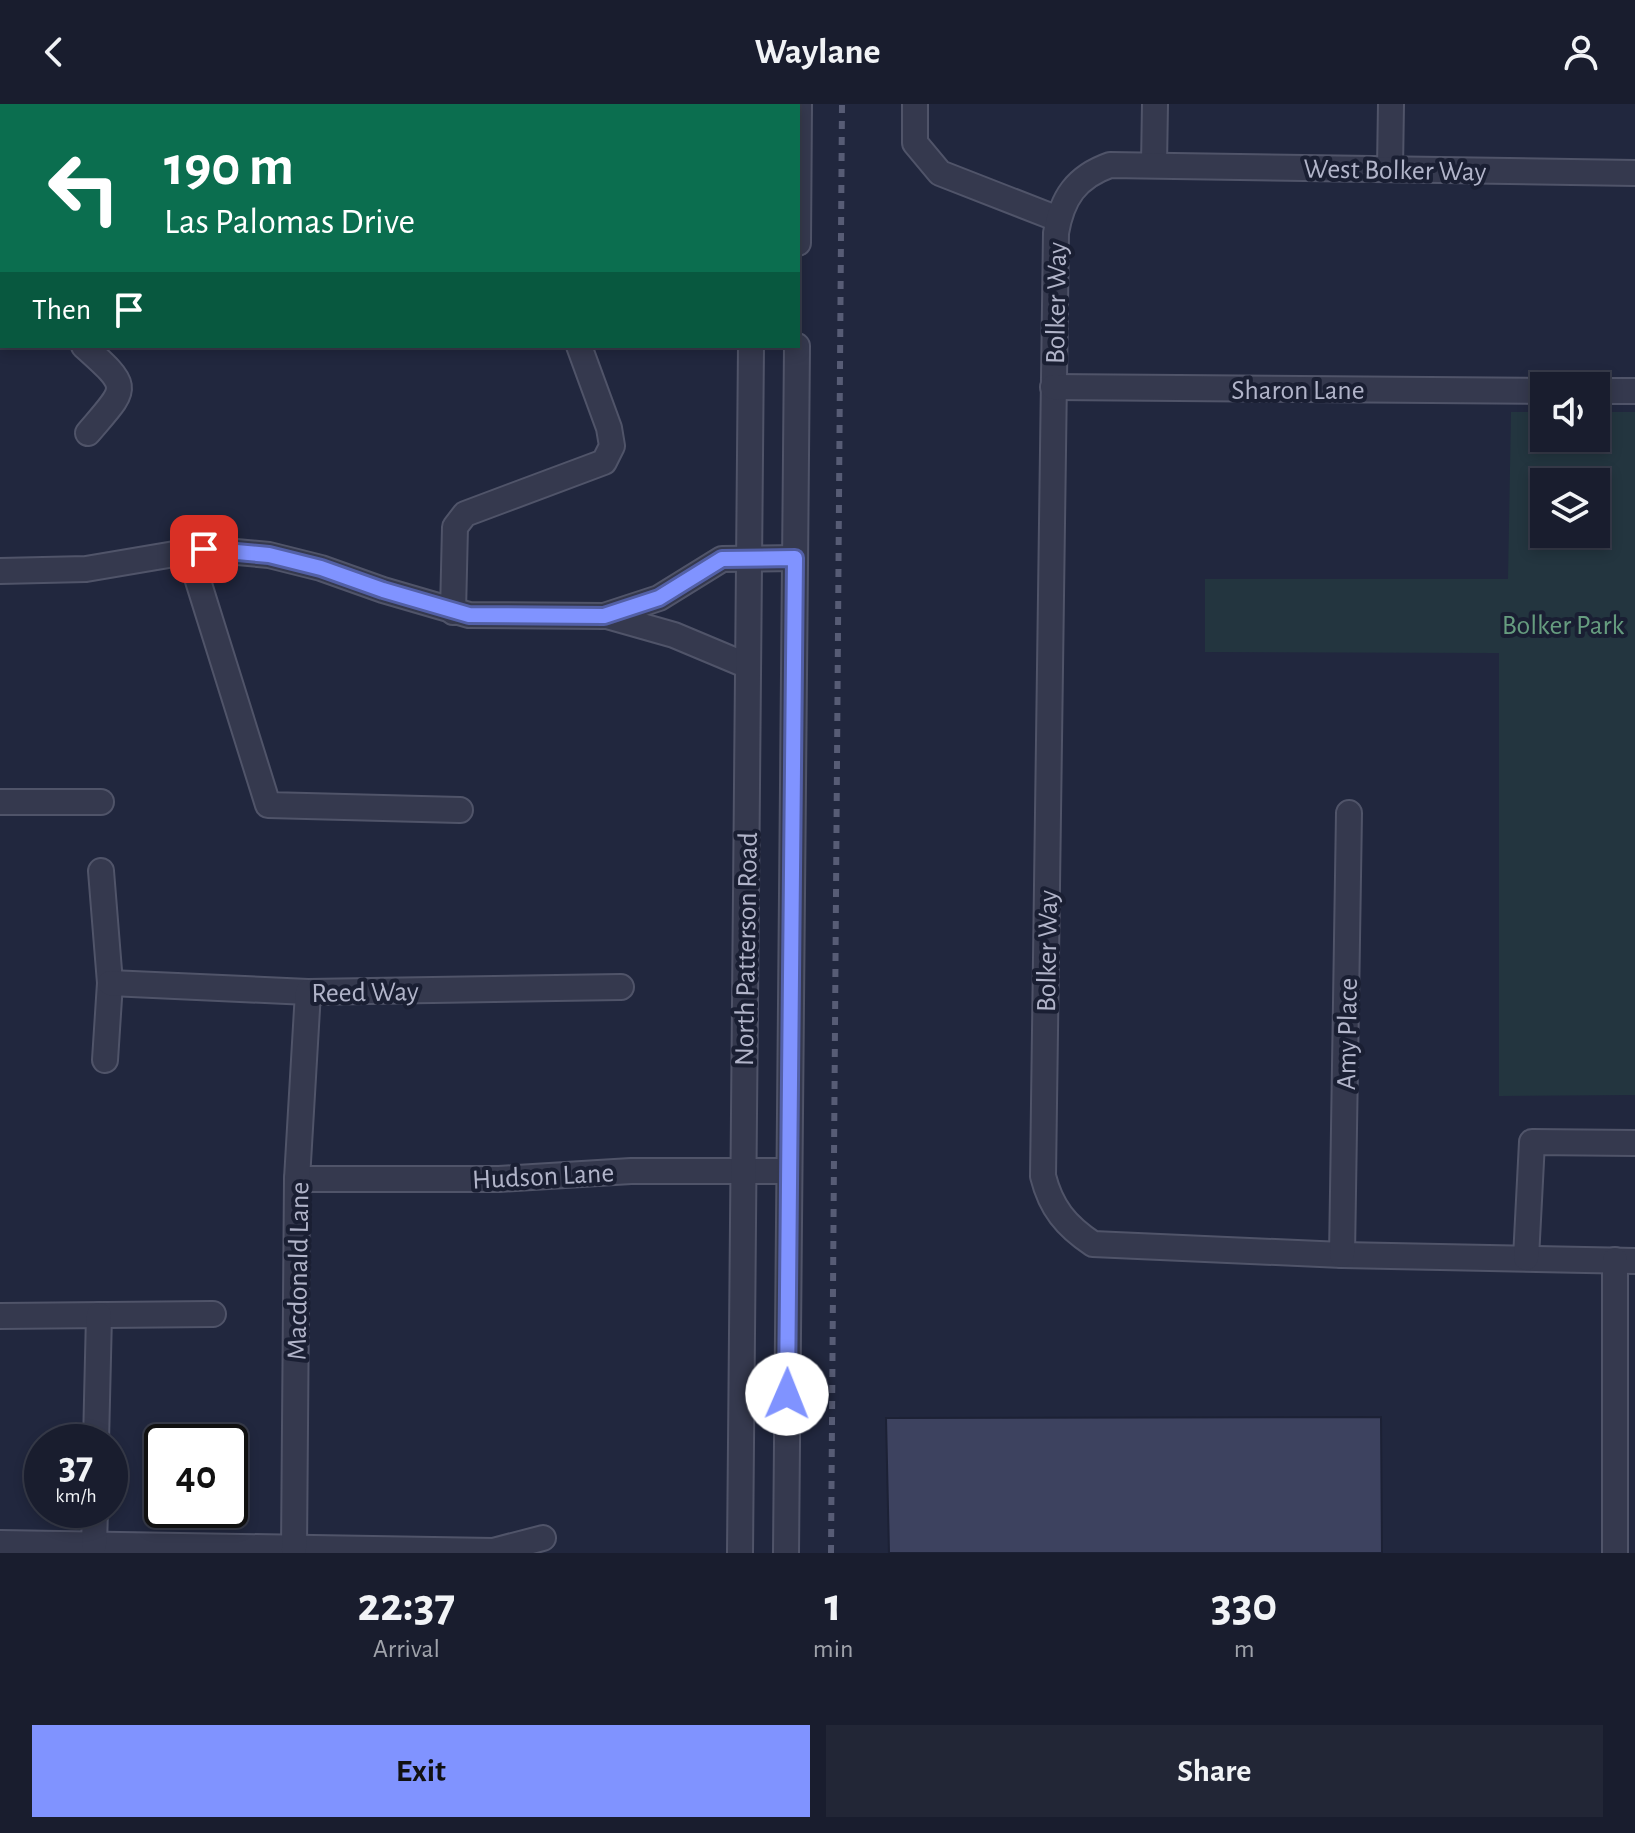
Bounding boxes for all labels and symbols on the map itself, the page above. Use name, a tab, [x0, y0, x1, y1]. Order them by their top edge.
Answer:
street label: West Bolker Way	[1303, 155, 1487, 187]
street label: Bolker Way	[1042, 242, 1072, 364]
street label: Sharon Lane	[1231, 377, 1365, 405]
pin	[170, 515, 238, 583]
park label: Bolker Park	[1502, 612, 1625, 640]
street label: North Patterson Road	[731, 832, 763, 1066]
street label: Bolker Way	[1033, 890, 1063, 1012]
street label: Reed Way	[311, 978, 419, 1008]
street label: Amy Place	[1333, 978, 1363, 1090]
street label: Hudson Lane	[471, 1159, 615, 1195]
street label: Macdonald Lane	[283, 1182, 315, 1361]
position arrow	[745, 1352, 829, 1436]
speed limit sign: 40	[144, 1424, 248, 1528]

